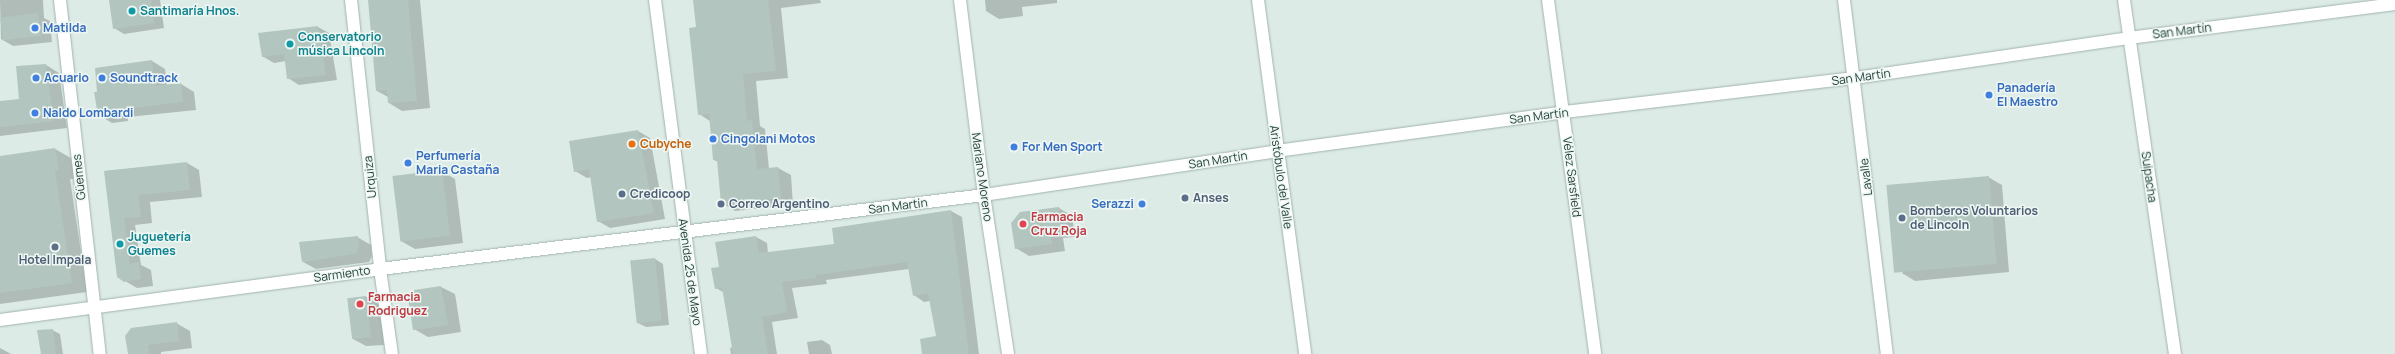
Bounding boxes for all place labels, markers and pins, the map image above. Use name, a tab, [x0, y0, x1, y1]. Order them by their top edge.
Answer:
place label: Santimaría Hnos.	[140, 4, 240, 18]
marker: Santimaría Hnos.	[127, 6, 137, 16]
place label: Matilda	[43, 21, 86, 35]
marker: Matilda	[30, 23, 40, 33]
place label: Conservatorio música Lincoln	[298, 30, 384, 58]
marker: Conservatorio música Lincoln	[285, 39, 295, 49]
place label: Acuario	[44, 71, 89, 85]
place label: Soundtrack	[110, 71, 178, 85]
marker: Acuario	[31, 73, 41, 83]
marker: Soundtrack	[97, 73, 107, 83]
place label: Panadería El Maestro	[1997, 81, 2058, 109]
marker: Panadería El Maestro	[1984, 90, 1994, 100]
place label: Naldo Lombardi	[43, 106, 133, 120]
marker: Naldo Lombardi	[30, 108, 40, 118]
place label: Cingolani Motos	[721, 132, 815, 146]
marker: Cingolani Motos	[708, 134, 718, 144]
place label: Cubyche	[640, 137, 691, 151]
marker: Cubyche	[627, 139, 637, 149]
place label: For Men Sport	[1022, 140, 1103, 154]
marker: For Men Sport	[1009, 142, 1019, 152]
place label: Perfumería Maria Castaña	[416, 149, 499, 177]
marker: Perfumería Maria Castaña	[403, 158, 413, 168]
place label: Credicoop	[630, 187, 690, 201]
marker: Credicoop	[617, 189, 627, 199]
place label: Anses	[1193, 191, 1229, 205]
marker: Anses	[1180, 193, 1190, 203]
place label: Correo Argentino	[729, 197, 830, 211]
place label: Serazzi	[1091, 197, 1134, 211]
marker: Correo Argentino	[716, 199, 726, 209]
marker: Serazzi	[1137, 199, 1147, 209]
place label: Bomberos Voluntarios de Lincoln	[1910, 204, 2038, 232]
place label: Farmacia Cruz Roja	[1031, 210, 1087, 238]
marker: Bomberos Voluntarios de Lincoln	[1897, 213, 1907, 223]
marker: Farmacia Cruz Roja	[1018, 219, 1028, 229]
place label: Juguetería Guemes	[128, 230, 191, 258]
marker: Juguetería Guemes	[115, 239, 125, 249]
marker: Hotel Impala	[50, 242, 60, 252]
place label: Hotel Impala	[19, 253, 91, 267]
place label: Farmacia Rodriguez	[368, 290, 427, 318]
marker: Farmacia Rodriguez	[355, 299, 365, 309]

